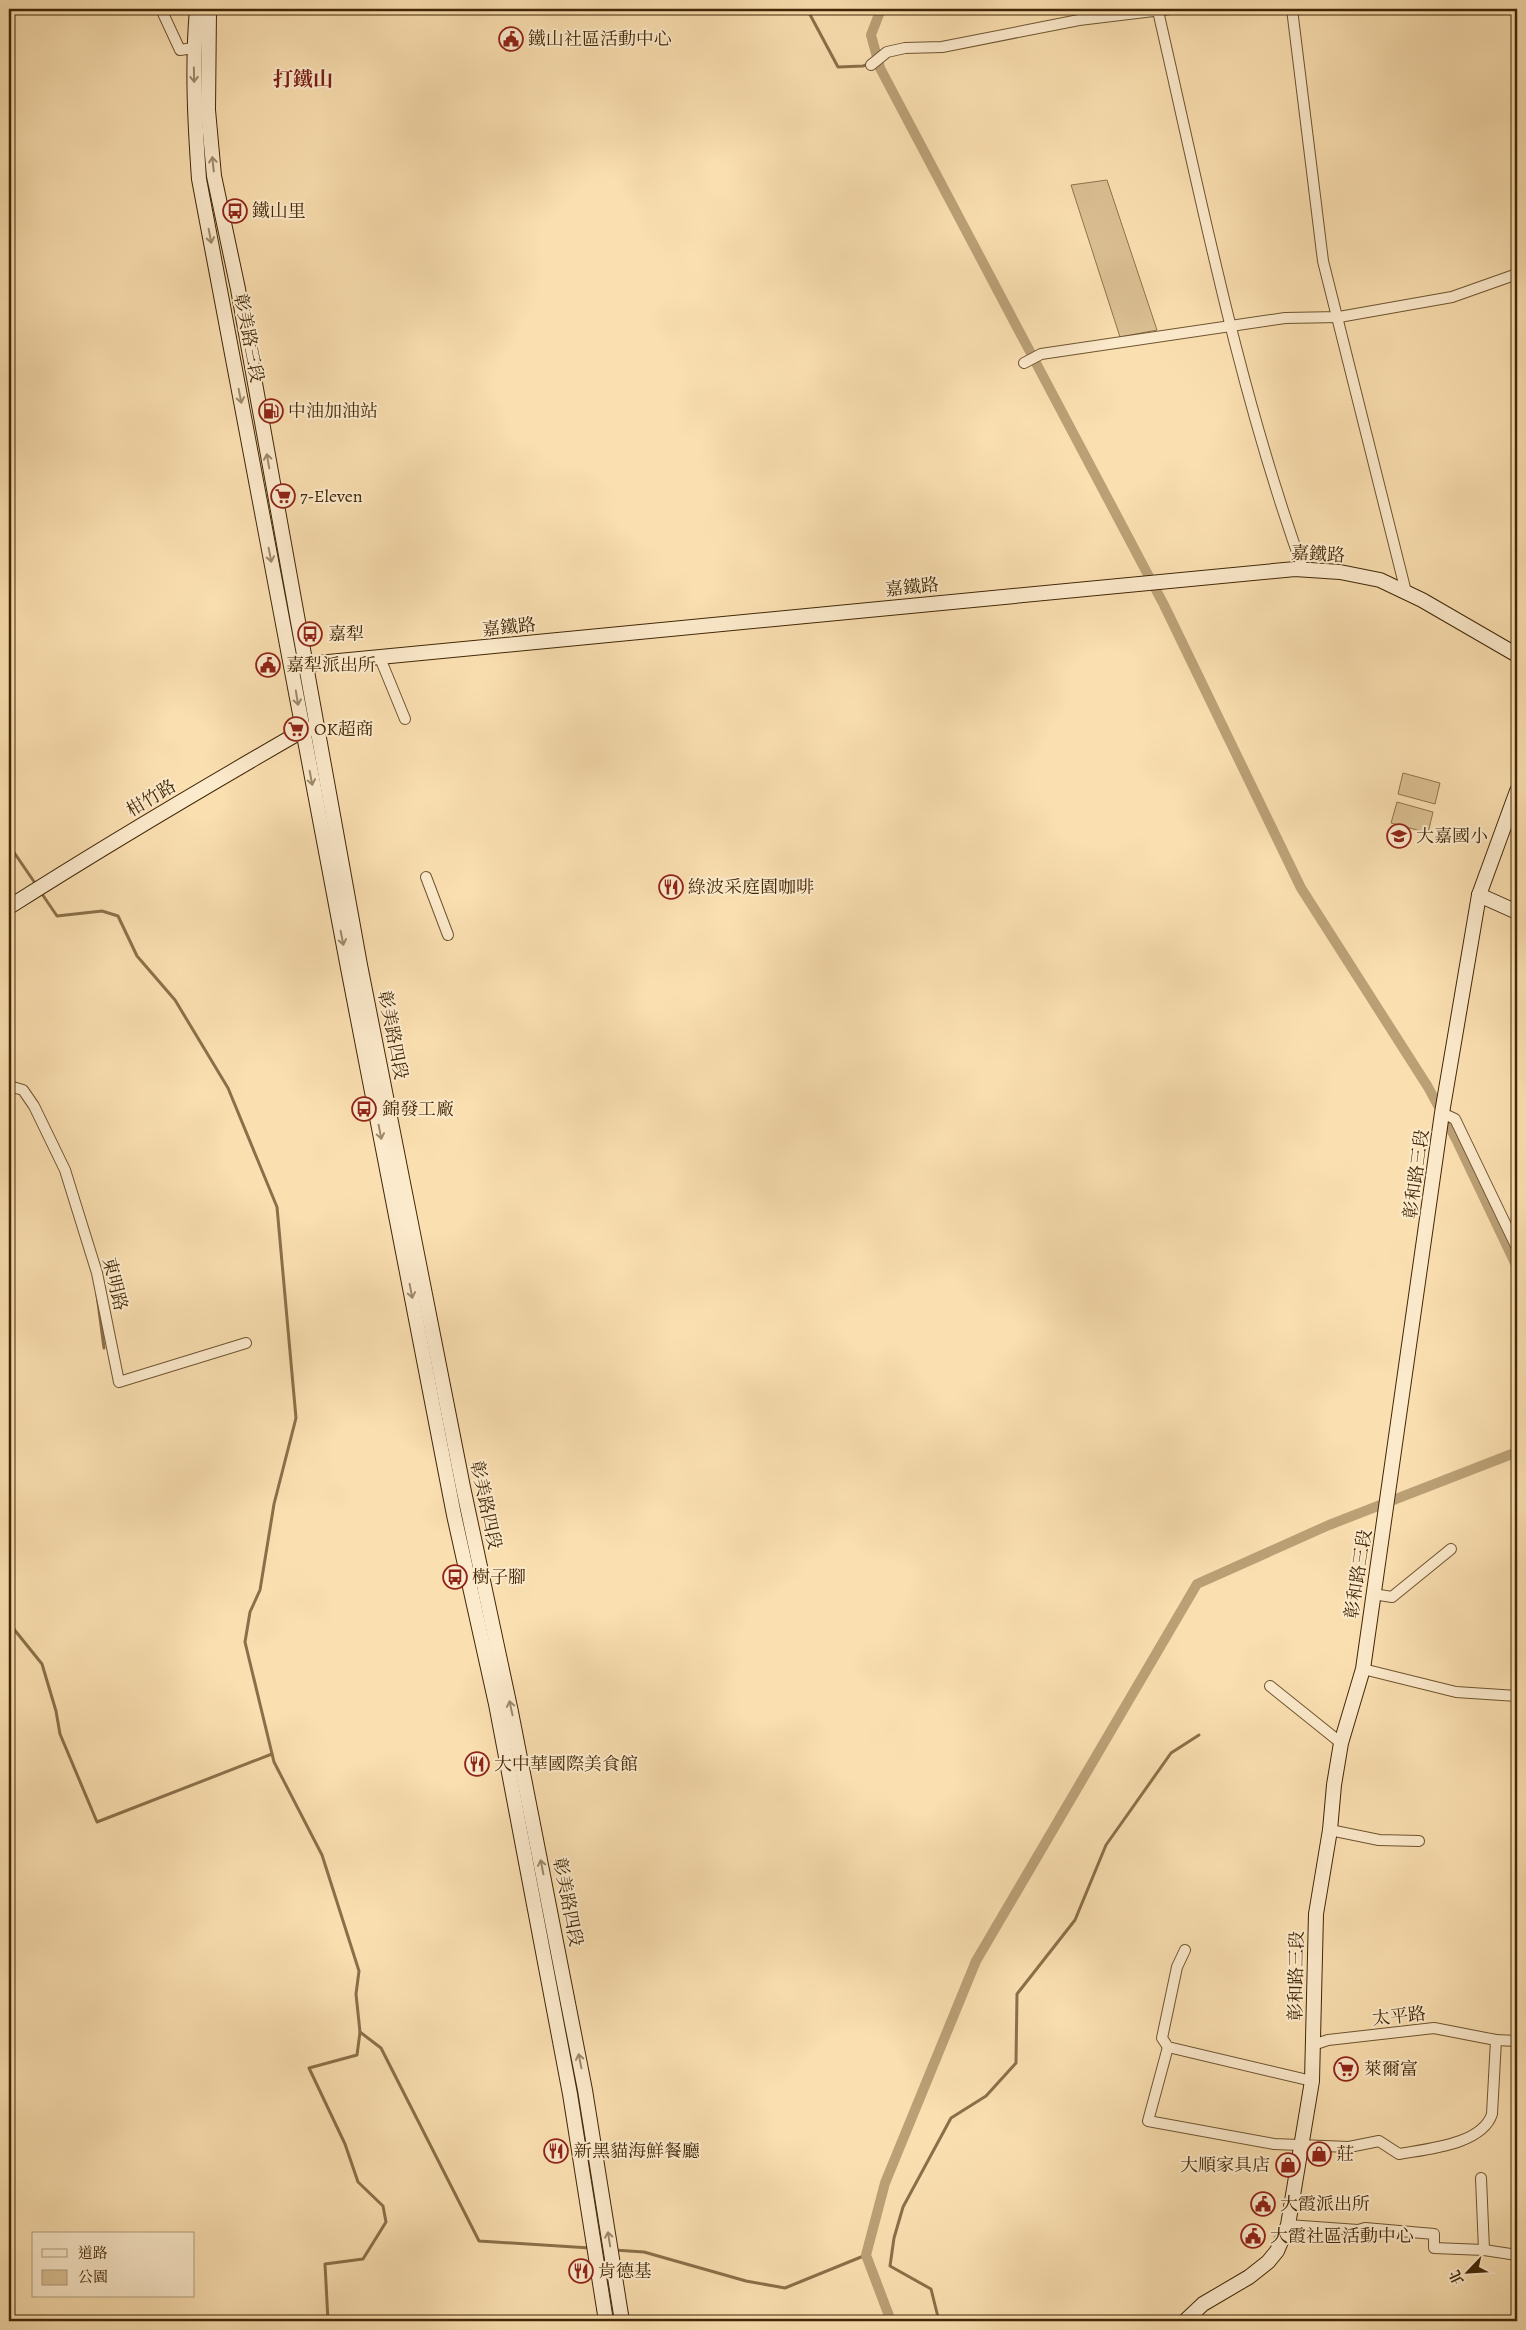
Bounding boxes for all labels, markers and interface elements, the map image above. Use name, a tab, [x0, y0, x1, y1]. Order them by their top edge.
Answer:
public building icon: 鐵山社區活動中心	[498, 26, 524, 52]
place label: 鐵山社區活動中心	[528, 27, 672, 51]
one-way arrow	[189, 66, 199, 83]
district label: 打鐵山	[273, 66, 333, 93]
one-way arrow	[208, 156, 218, 172]
bus stop icon: 鐵山里	[222, 198, 248, 224]
place label: 鐵山里	[252, 199, 306, 223]
one-way arrow	[206, 228, 216, 244]
street label: 彰美路三段	[229, 292, 269, 384]
one-way arrow	[236, 387, 246, 403]
fuel station icon: 中油加油站	[258, 398, 284, 424]
place label: 中油加油站	[288, 399, 378, 423]
one-way arrow	[263, 454, 273, 470]
supermarket icon: 7-Eleven	[270, 483, 296, 509]
place label: 7-Eleven	[300, 484, 363, 508]
street label: 嘉鐵路	[1290, 541, 1346, 567]
one-way arrow	[266, 547, 276, 563]
street label: 嘉鐵路	[884, 572, 940, 602]
street label: 嘉鐵路	[481, 612, 537, 642]
bus stop icon: 嘉犁	[297, 621, 323, 647]
place label: 嘉犁	[328, 622, 364, 646]
public building icon: 嘉犁派出所	[255, 652, 281, 678]
place label: 嘉犁派出所	[286, 653, 376, 677]
one-way arrow	[292, 690, 302, 706]
supermarket icon: OK超商	[283, 716, 309, 742]
place label: OK超商	[314, 717, 374, 741]
one-way arrow	[307, 770, 316, 786]
street label: 柑竹路	[122, 774, 180, 822]
school or university icon: 大嘉國小	[1386, 823, 1412, 849]
place label: 大嘉國小	[1416, 824, 1488, 848]
restaurant icon: 綠波采庭園咖啡	[658, 874, 684, 900]
place label: 綠波采庭園咖啡	[688, 875, 814, 899]
one-way arrow	[337, 930, 347, 946]
street label: 彰美路四段	[373, 989, 413, 1081]
bus stop icon: 錦發工廠	[351, 1096, 377, 1122]
place label: 錦發工廠	[382, 1097, 454, 1121]
one-way arrow	[376, 1123, 385, 1139]
street label: 彰和路三段	[1398, 1128, 1434, 1220]
street label: 東明路	[97, 1255, 133, 1313]
one-way arrow	[407, 1283, 416, 1299]
street label: 彰美路四段	[465, 1458, 507, 1552]
street label: 彰和路三段	[1339, 1528, 1377, 1620]
bus stop icon: 樹子腳	[442, 1564, 468, 1590]
place label: 樹子腳	[472, 1565, 526, 1589]
one-way arrow	[505, 1700, 515, 1716]
restaurant icon: 大中華國際美食館	[464, 1751, 490, 1777]
place label: 大中華國際美食館	[494, 1752, 638, 1776]
street label: 彰美路四段	[548, 1856, 588, 1948]
one-way arrow	[537, 1859, 547, 1875]
street label: 彰和路三段	[1283, 1931, 1309, 2021]
street label: 太平路	[1371, 2001, 1427, 2031]
one-way arrow	[574, 2053, 584, 2069]
supermarket icon: 萊爾富	[1333, 2056, 1359, 2082]
place label: 萊爾富	[1364, 2057, 1418, 2081]
restaurant icon: 新黑貓海鮮餐廳	[543, 2138, 569, 2164]
place label: 新黑貓海鮮餐廳	[574, 2139, 700, 2163]
shop icon: 莊	[1306, 2141, 1332, 2167]
place label: 莊	[1336, 2142, 1354, 2166]
shop icon: 大順家具店	[1275, 2152, 1301, 2178]
place label: 大順家具店	[1180, 2153, 1270, 2177]
public building icon: 大霞派出所	[1250, 2191, 1276, 2217]
place label: 大霞派出所	[1280, 2192, 1370, 2216]
public building icon: 大霞社區活動中心	[1240, 2223, 1266, 2249]
place label: 大霞社區活動中心	[1270, 2224, 1414, 2248]
one-way arrow	[604, 2231, 614, 2247]
legend	[32, 2232, 195, 2298]
text: 道路	[78, 2243, 108, 2263]
north arrow	[1444, 2248, 1494, 2298]
restaurant icon: 肯德基	[568, 2258, 594, 2284]
place label: 肯德基	[598, 2259, 652, 2283]
text: 公園	[78, 2267, 108, 2287]
text: 北	[1445, 2267, 1468, 2288]

